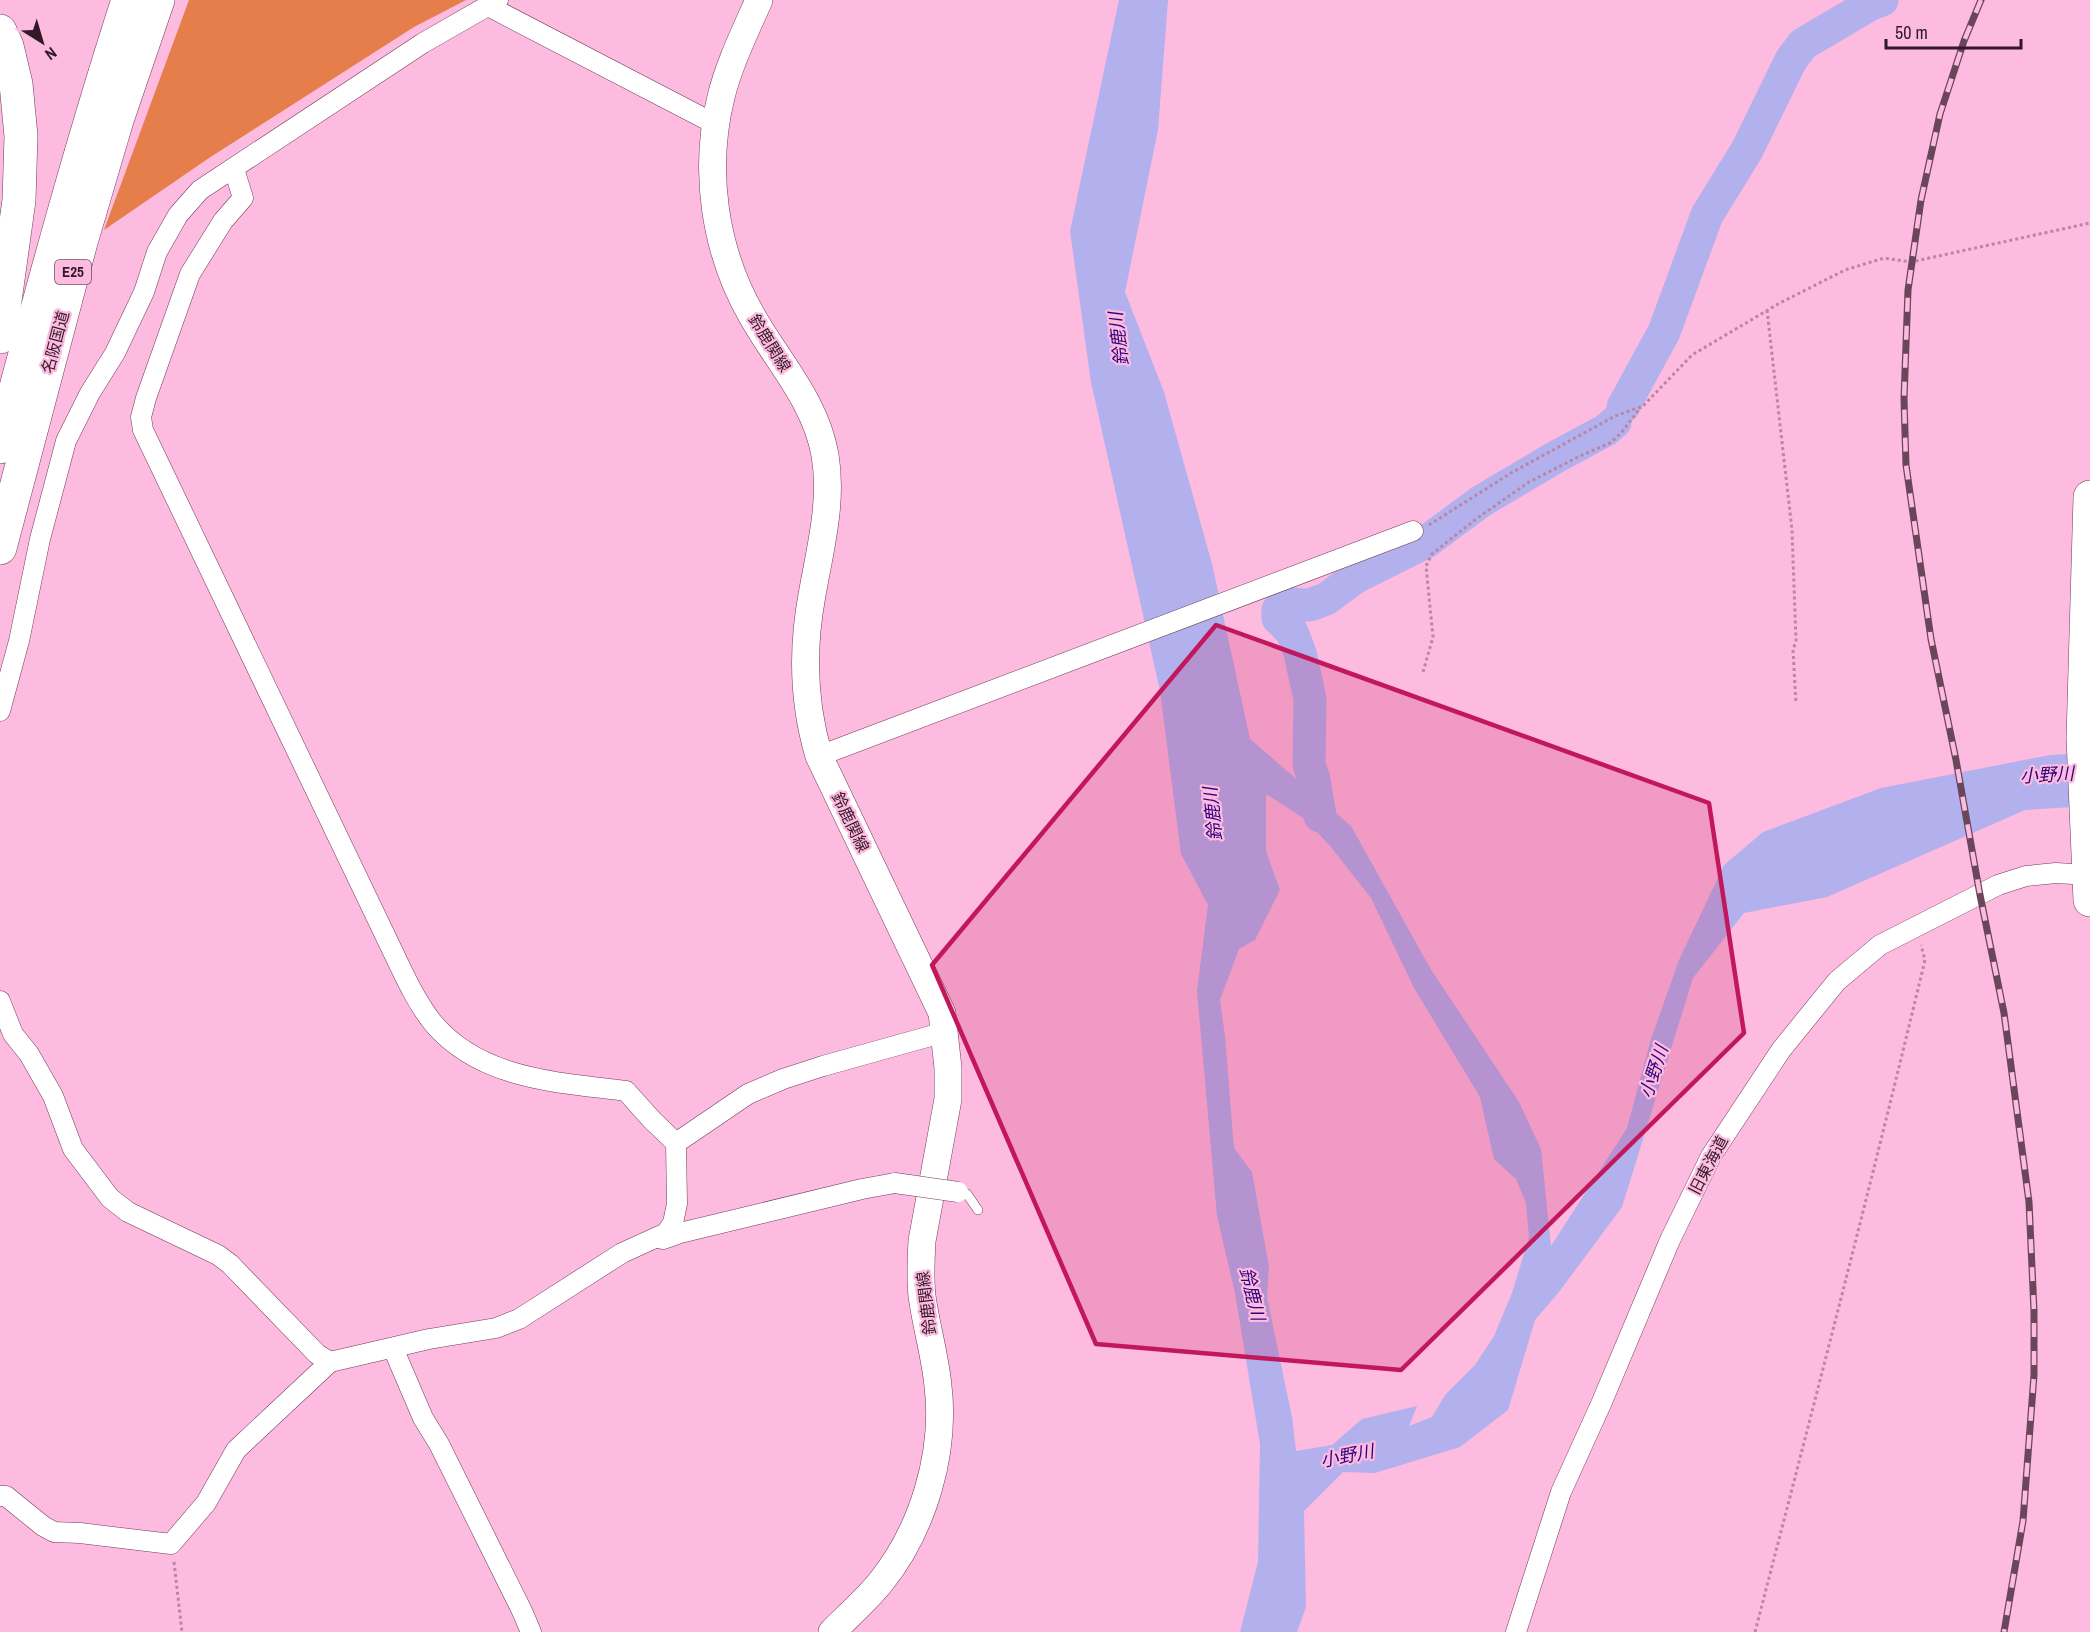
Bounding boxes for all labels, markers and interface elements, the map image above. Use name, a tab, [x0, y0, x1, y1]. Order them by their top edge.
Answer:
north arrow	[12, 12, 72, 72]
scale bar	[1886, 12, 2021, 50]
text: 50 m	[1895, 20, 1928, 45]
text: N	[41, 42, 61, 66]
road number: E25	[55, 260, 91, 284]
street label: 名阪国道	[36, 308, 74, 376]
water label: 鈴鹿川	[1103, 309, 1134, 367]
street label: 鈴鹿関線	[744, 310, 796, 376]
water label: 小野川	[2019, 761, 2077, 788]
water label: 鈴鹿川	[1197, 784, 1228, 842]
street label: 鈴鹿関線	[827, 788, 875, 856]
water label: 小野川	[1633, 1040, 1674, 1101]
street label: 旧東海道	[1683, 1132, 1733, 1198]
water label: 鈴鹿川	[1234, 1265, 1272, 1325]
street label: 鈴鹿関線	[911, 1270, 941, 1336]
water label: 小野川	[1318, 1438, 1378, 1473]

